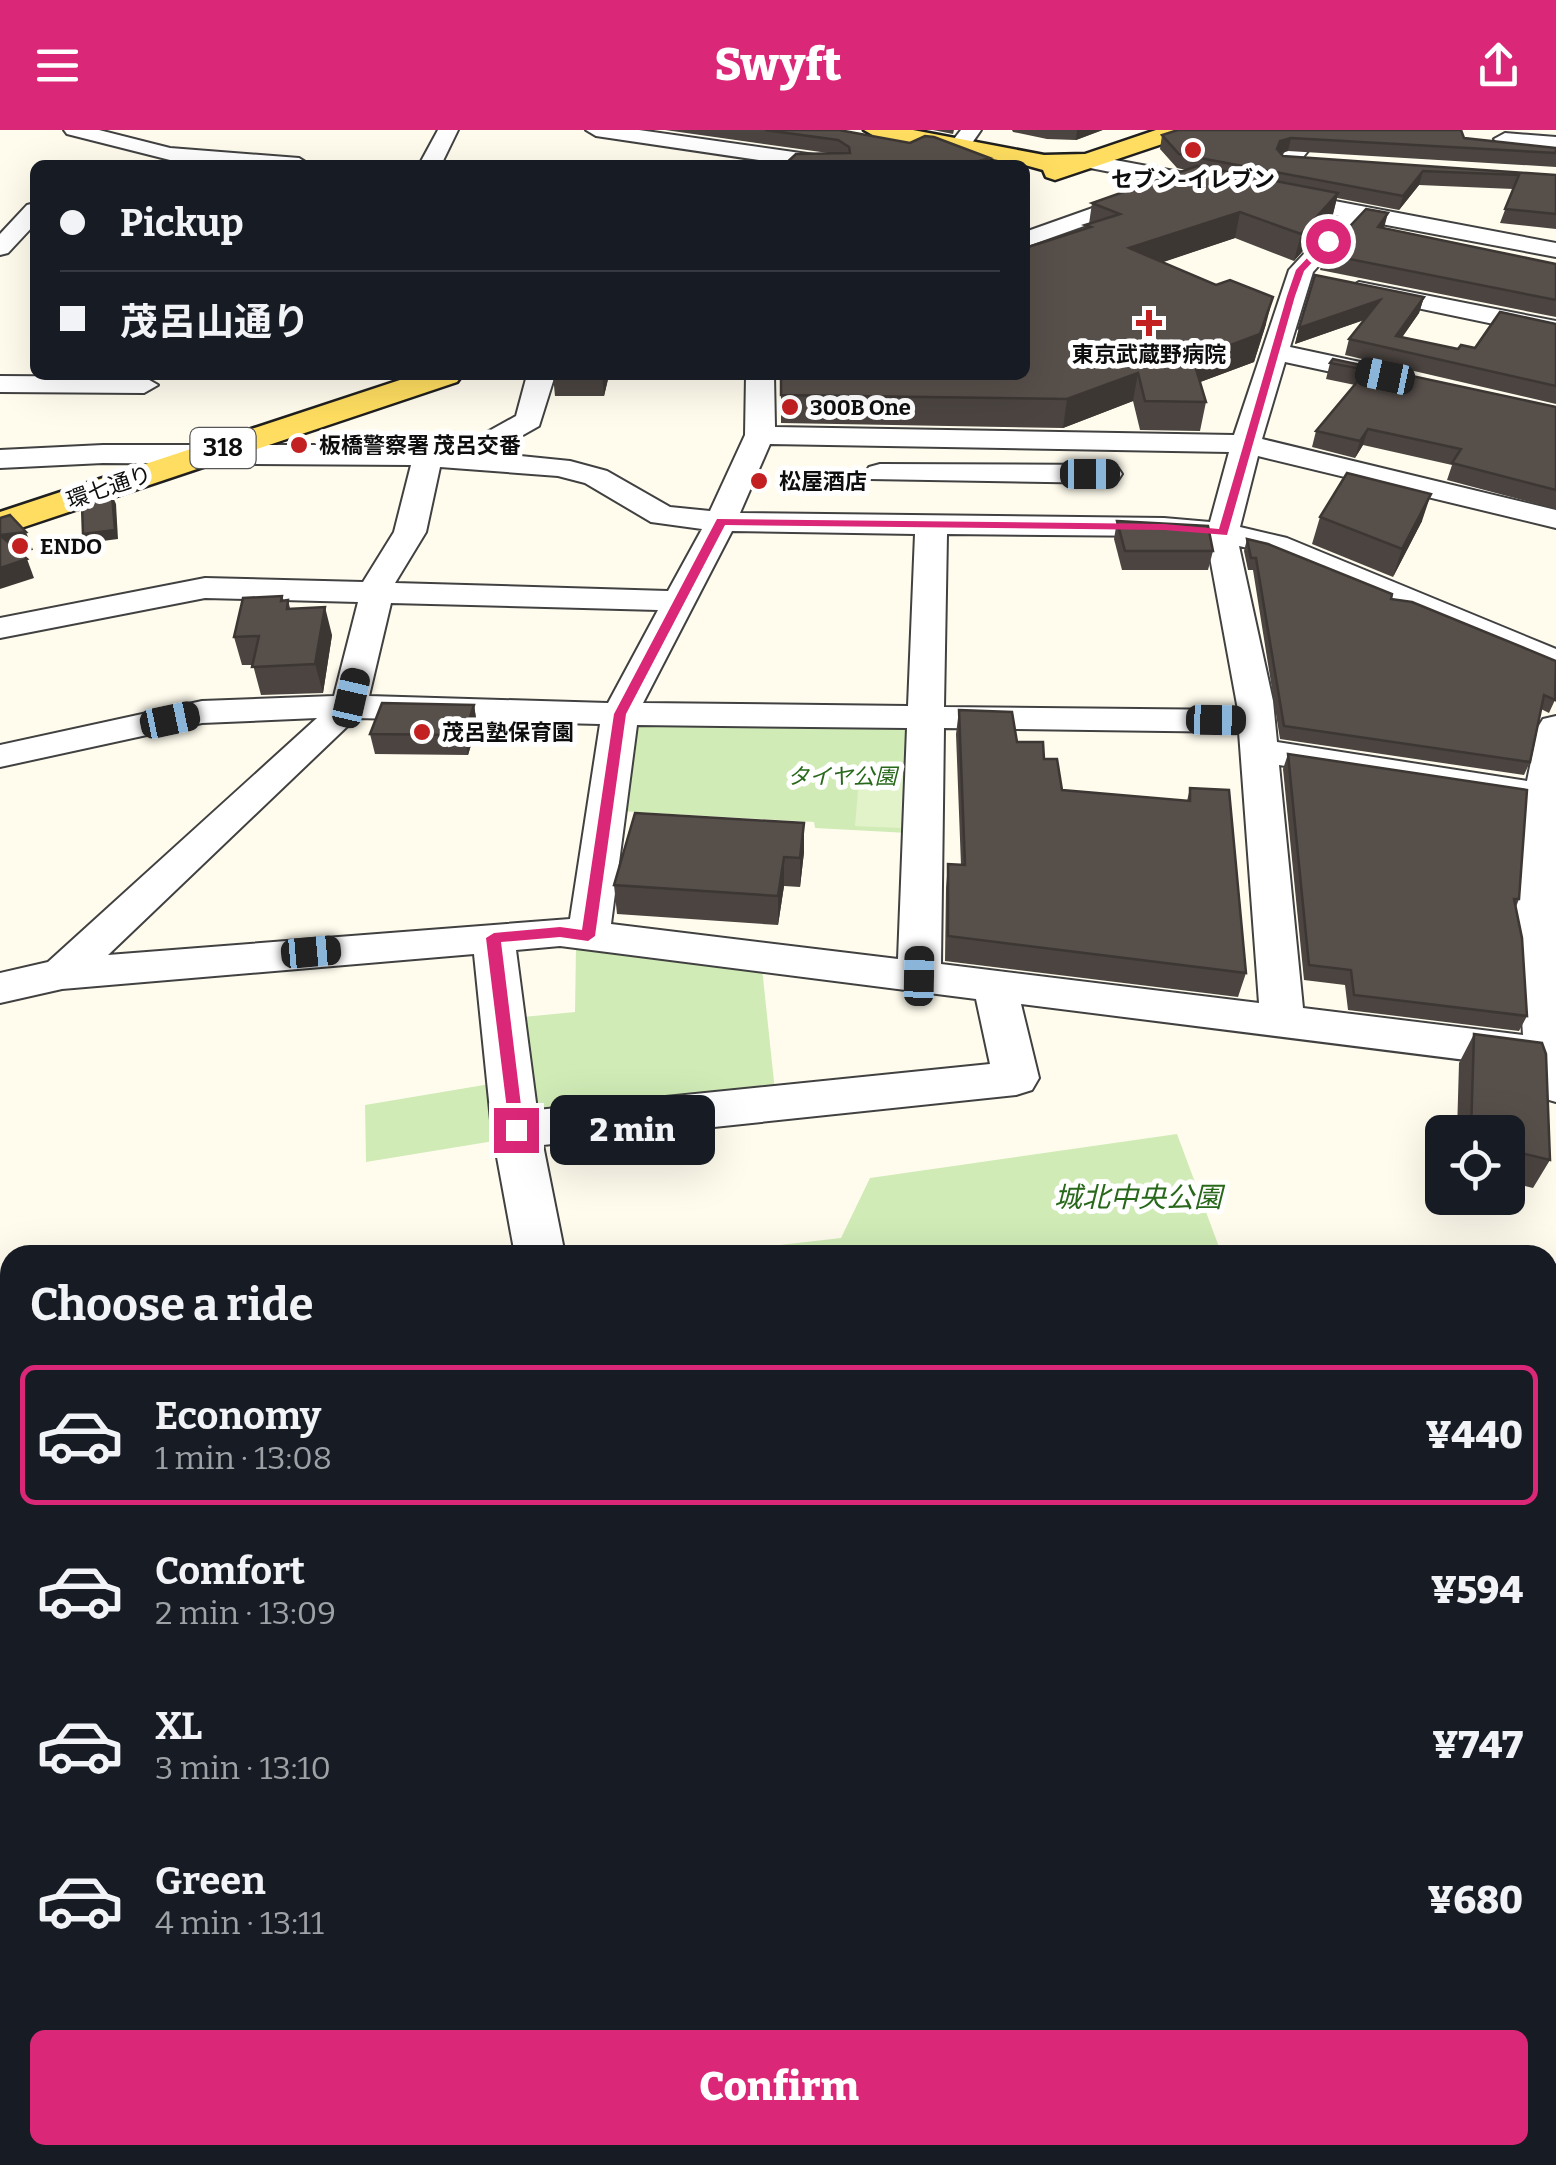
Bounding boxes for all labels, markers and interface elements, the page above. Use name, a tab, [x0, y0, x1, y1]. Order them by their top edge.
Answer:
icon: menu	[30, 38, 85, 93]
text: Swyft	[714, 38, 842, 92]
icon: share	[1471, 38, 1526, 93]
marker: セブン-イレブン	[1182, 139, 1204, 161]
place label: セブン-イレブン	[1111, 166, 1275, 193]
text: Pickup	[120, 200, 244, 246]
route start	[1306, 219, 1351, 264]
text: 茂呂山通り	[120, 299, 310, 345]
marker: 東京武蔵野病院	[1136, 310, 1162, 336]
place label: 東京武蔵野病院	[1072, 341, 1226, 368]
car	[1353, 355, 1417, 397]
place label: 300B One	[810, 394, 911, 421]
marker: 300B One	[779, 396, 801, 418]
road number: 318	[190, 428, 256, 468]
place label: 板橋警察署 茂呂交番	[319, 432, 521, 459]
marker: 板橋警察署 茂呂交番	[288, 434, 310, 456]
car	[1060, 459, 1120, 489]
street label: 環七通り	[63, 460, 155, 514]
place label: 松屋酒店	[779, 468, 867, 495]
marker: 松屋酒店	[748, 470, 770, 492]
place label: ENDO	[40, 533, 102, 560]
marker: ENDO	[9, 535, 31, 557]
car	[330, 665, 372, 731]
car	[138, 699, 202, 741]
car	[1186, 704, 1246, 736]
place label: 茂呂塾保育園	[442, 719, 574, 746]
marker: 茂呂塾保育園	[411, 721, 433, 743]
park label: タイヤ公園	[787, 763, 900, 790]
car	[280, 934, 342, 970]
car	[903, 946, 935, 1006]
callout: 2 min	[551, 1095, 716, 1165]
route end	[494, 1108, 539, 1153]
text: 2 min	[590, 1111, 675, 1149]
map controls	[1425, 1115, 1525, 1215]
button: locate	[1425, 1115, 1525, 1215]
park label: 城北中央公園	[1054, 1181, 1226, 1214]
text: Choose a ride	[30, 1278, 313, 1332]
icon: car	[35, 1390, 125, 1480]
text: Economy	[155, 1393, 321, 1439]
text: ¥440	[1425, 1412, 1523, 1458]
text: 1 min · 13:08	[155, 1439, 332, 1477]
icon: car	[35, 1545, 125, 1635]
text: Comfort	[155, 1548, 305, 1594]
text: ¥594	[1431, 1567, 1523, 1613]
text: 2 min · 13:09	[155, 1594, 336, 1632]
icon: car	[35, 1700, 125, 1790]
text: XL	[155, 1703, 202, 1749]
text: ¥747	[1432, 1722, 1523, 1768]
text: 3 min · 13:10	[155, 1749, 331, 1787]
icon: car	[35, 1855, 125, 1945]
text: Green	[155, 1858, 266, 1904]
text: ¥680	[1428, 1877, 1523, 1923]
text: 4 min · 13:11	[155, 1904, 324, 1942]
button: Confirm	[30, 2030, 1528, 2145]

